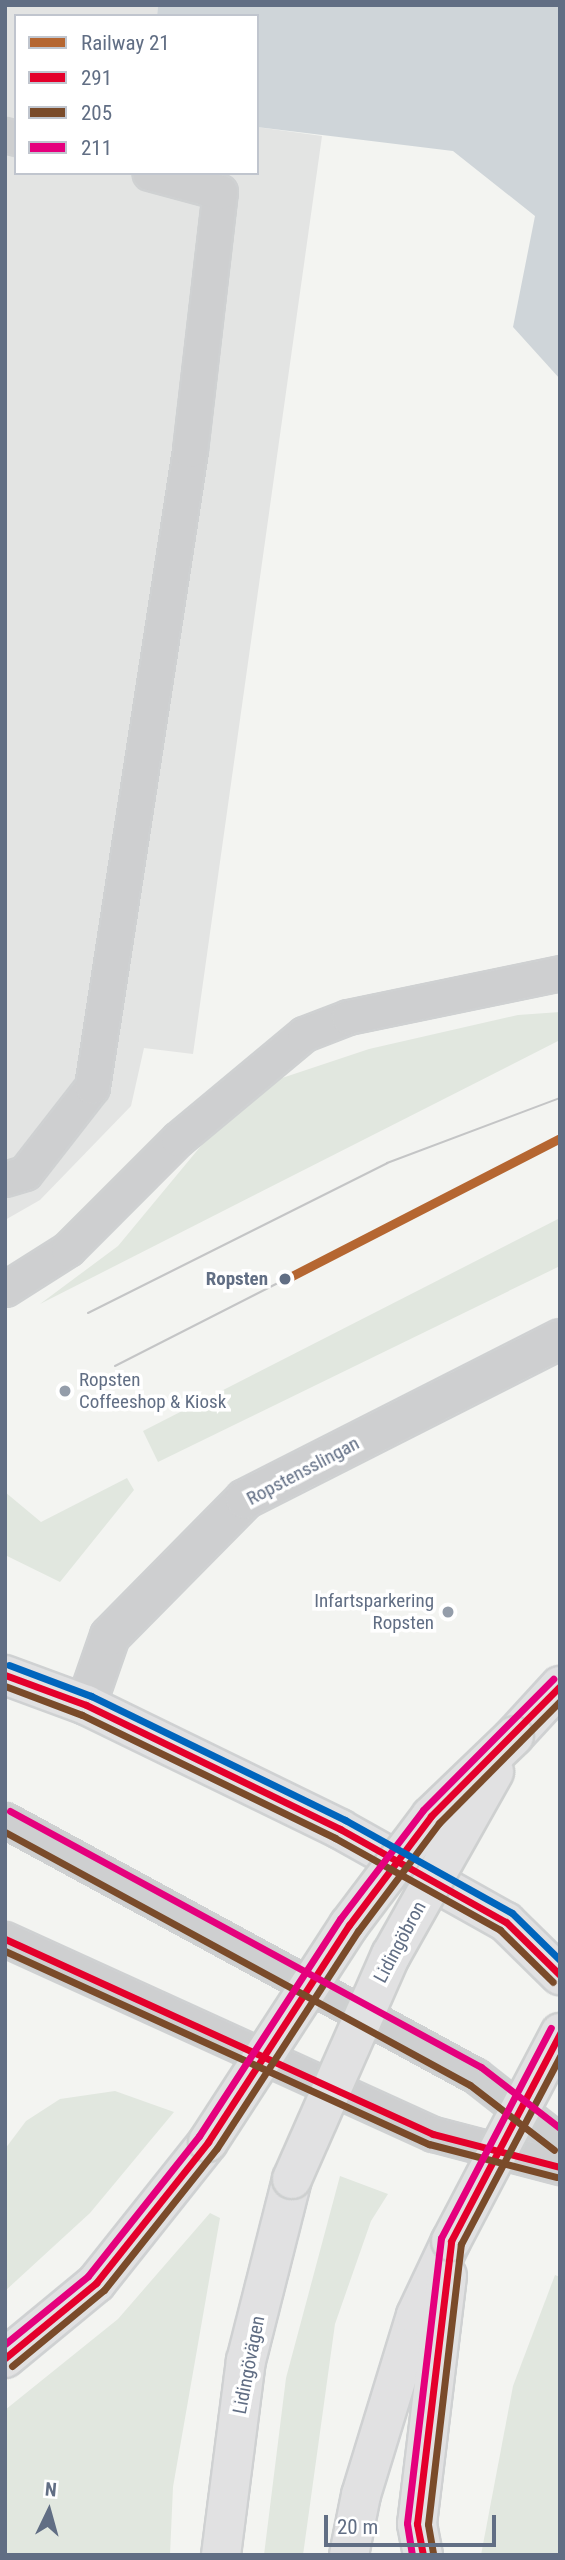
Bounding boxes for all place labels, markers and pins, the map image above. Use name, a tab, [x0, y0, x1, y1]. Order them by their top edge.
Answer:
place label: Ropsten	[206, 1268, 268, 1290]
marker: Ropsten	[274, 1268, 296, 1290]
place label: Ropsten Coffeeshop & Kiosk	[79, 1369, 226, 1413]
marker: Ropsten Coffeeshop & Kiosk	[57, 1383, 73, 1399]
place label: Infartsparkering Ropsten	[314, 1590, 434, 1634]
marker: Infartsparkering Ropsten	[440, 1604, 456, 1620]

